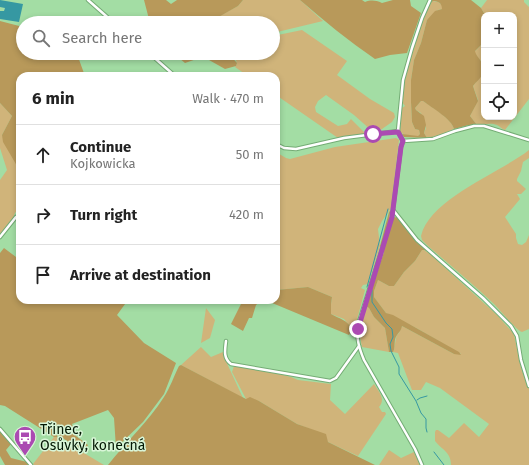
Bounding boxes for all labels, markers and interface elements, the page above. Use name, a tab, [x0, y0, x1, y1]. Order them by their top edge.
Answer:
map controls	[481, 12, 517, 120]
button: +	[481, 12, 517, 48]
search box	[16, 16, 280, 60]
icon: search	[30, 27, 52, 49]
text: Search here	[62, 29, 142, 47]
button: −	[481, 48, 517, 84]
button: locate	[481, 84, 517, 120]
text: 6 min	[32, 88, 75, 109]
text: Walk · 470 m	[192, 91, 264, 106]
route start	[364, 125, 382, 143]
text: Continue	[70, 138, 131, 156]
icon: ahead	[32, 144, 54, 166]
text: 50 m	[236, 147, 264, 162]
text: Kojkowicka	[70, 156, 136, 171]
icon: right	[32, 204, 54, 226]
text: Turn right	[70, 206, 137, 224]
text: 420 m	[229, 207, 264, 222]
icon: arrive	[32, 264, 54, 286]
text: Arrive at destination	[70, 266, 211, 284]
route end	[349, 320, 367, 338]
place label: Třinec, Osůvky, konečná	[40, 421, 145, 454]
bus stop icon: Třinec, Osůvky, konečná	[12, 424, 38, 457]

